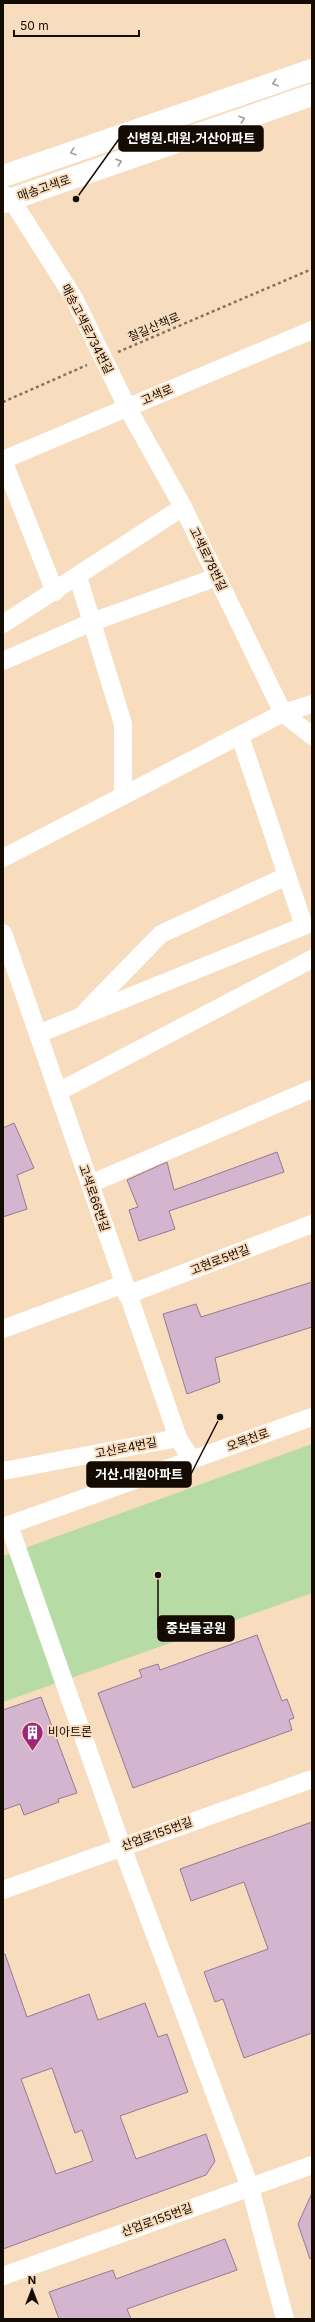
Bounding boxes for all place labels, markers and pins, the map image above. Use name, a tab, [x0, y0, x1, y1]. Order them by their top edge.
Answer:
callout: 신병원.대원.거산아파트	[119, 126, 263, 151]
callout: 거산.대원아파트	[87, 1462, 191, 1487]
callout: 중보들공원	[158, 1616, 234, 1641]
building icon: 비아트론	[19, 1719, 45, 1752]
place label: 비아트론	[48, 1724, 92, 1739]

